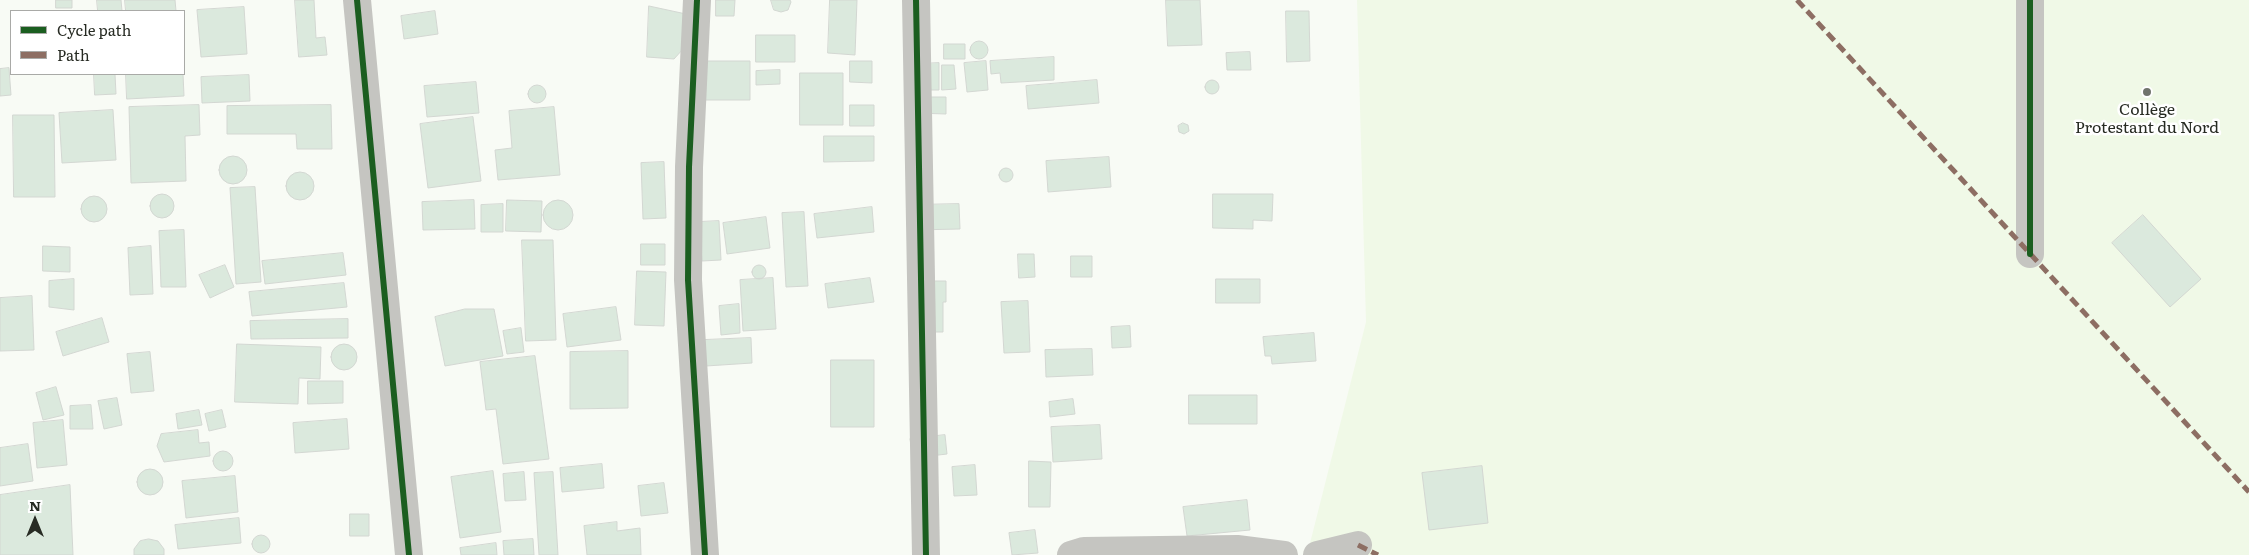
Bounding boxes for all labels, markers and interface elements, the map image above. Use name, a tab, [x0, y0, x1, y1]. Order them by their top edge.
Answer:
legend	[10, 10, 185, 75]
text: Cycle path	[57, 18, 131, 41]
text: Path	[57, 43, 90, 66]
marker: Collège Protestant du Nord	[2141, 86, 2153, 98]
place label: Collège Protestant du Nord	[2075, 100, 2219, 138]
north arrow	[10, 495, 60, 545]
text: N	[29, 495, 41, 515]

